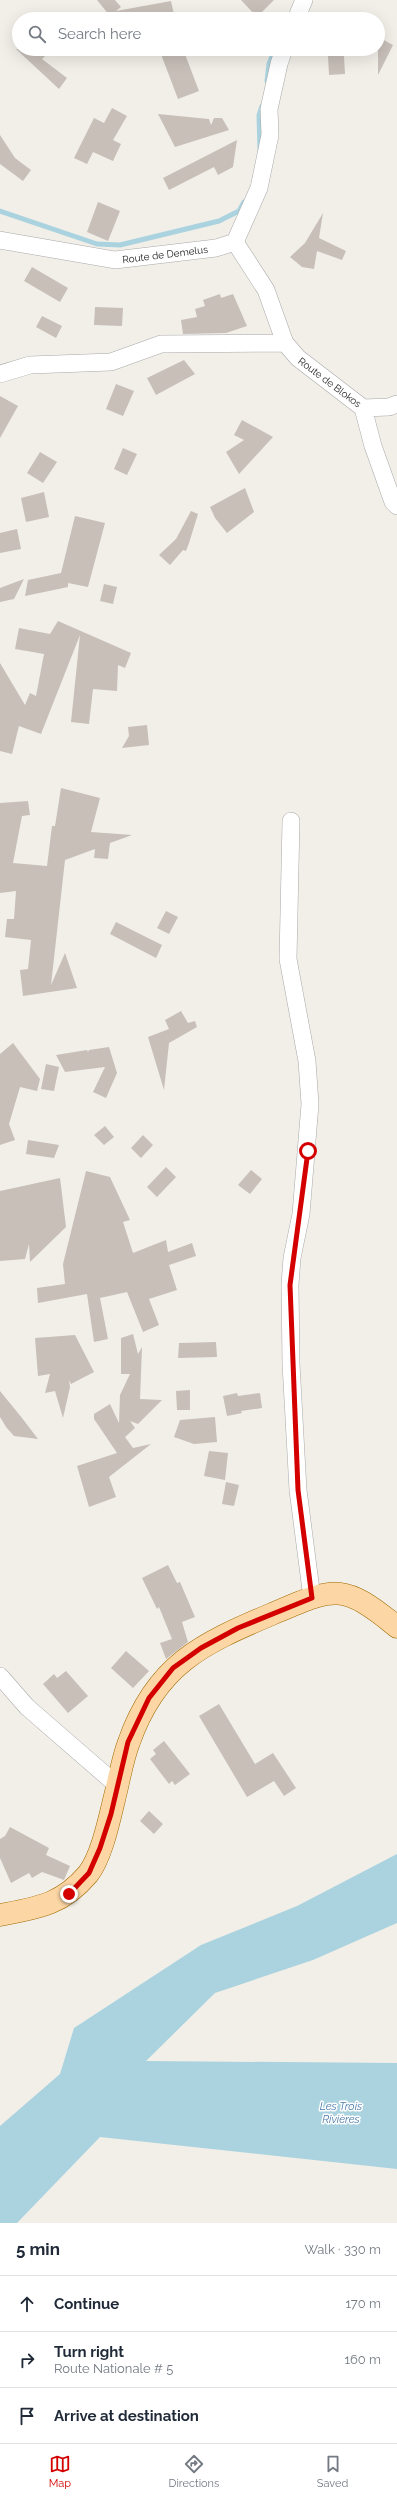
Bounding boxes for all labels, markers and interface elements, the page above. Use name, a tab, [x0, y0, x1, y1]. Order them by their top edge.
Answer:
search box	[12, 12, 385, 56]
icon: search	[26, 23, 48, 45]
text: Search here	[58, 25, 141, 43]
street label: Route de Demelus	[122, 244, 209, 265]
street label: Route de Blokos	[296, 355, 363, 410]
route start	[299, 1142, 317, 1160]
route end	[60, 1885, 78, 1903]
water label: Les Trois Rivières	[320, 2100, 362, 2126]
text: 5 min	[16, 2239, 60, 2259]
text: Walk · 330 m	[304, 2242, 381, 2257]
icon: ahead	[16, 2293, 38, 2315]
text: Continue	[54, 2295, 119, 2313]
text: 170 m	[345, 2296, 381, 2311]
text: Turn right	[54, 2343, 124, 2361]
icon: right	[16, 2349, 38, 2371]
text: 160 m	[344, 2352, 381, 2367]
text: Route Nationale # 5	[54, 2361, 173, 2376]
icon: arrive	[16, 2405, 38, 2427]
text: Arrive at destination	[54, 2407, 199, 2425]
tab: Map	[49, 2453, 71, 2490]
tab: Directions	[169, 2453, 219, 2490]
tab: Saved	[317, 2453, 348, 2490]

